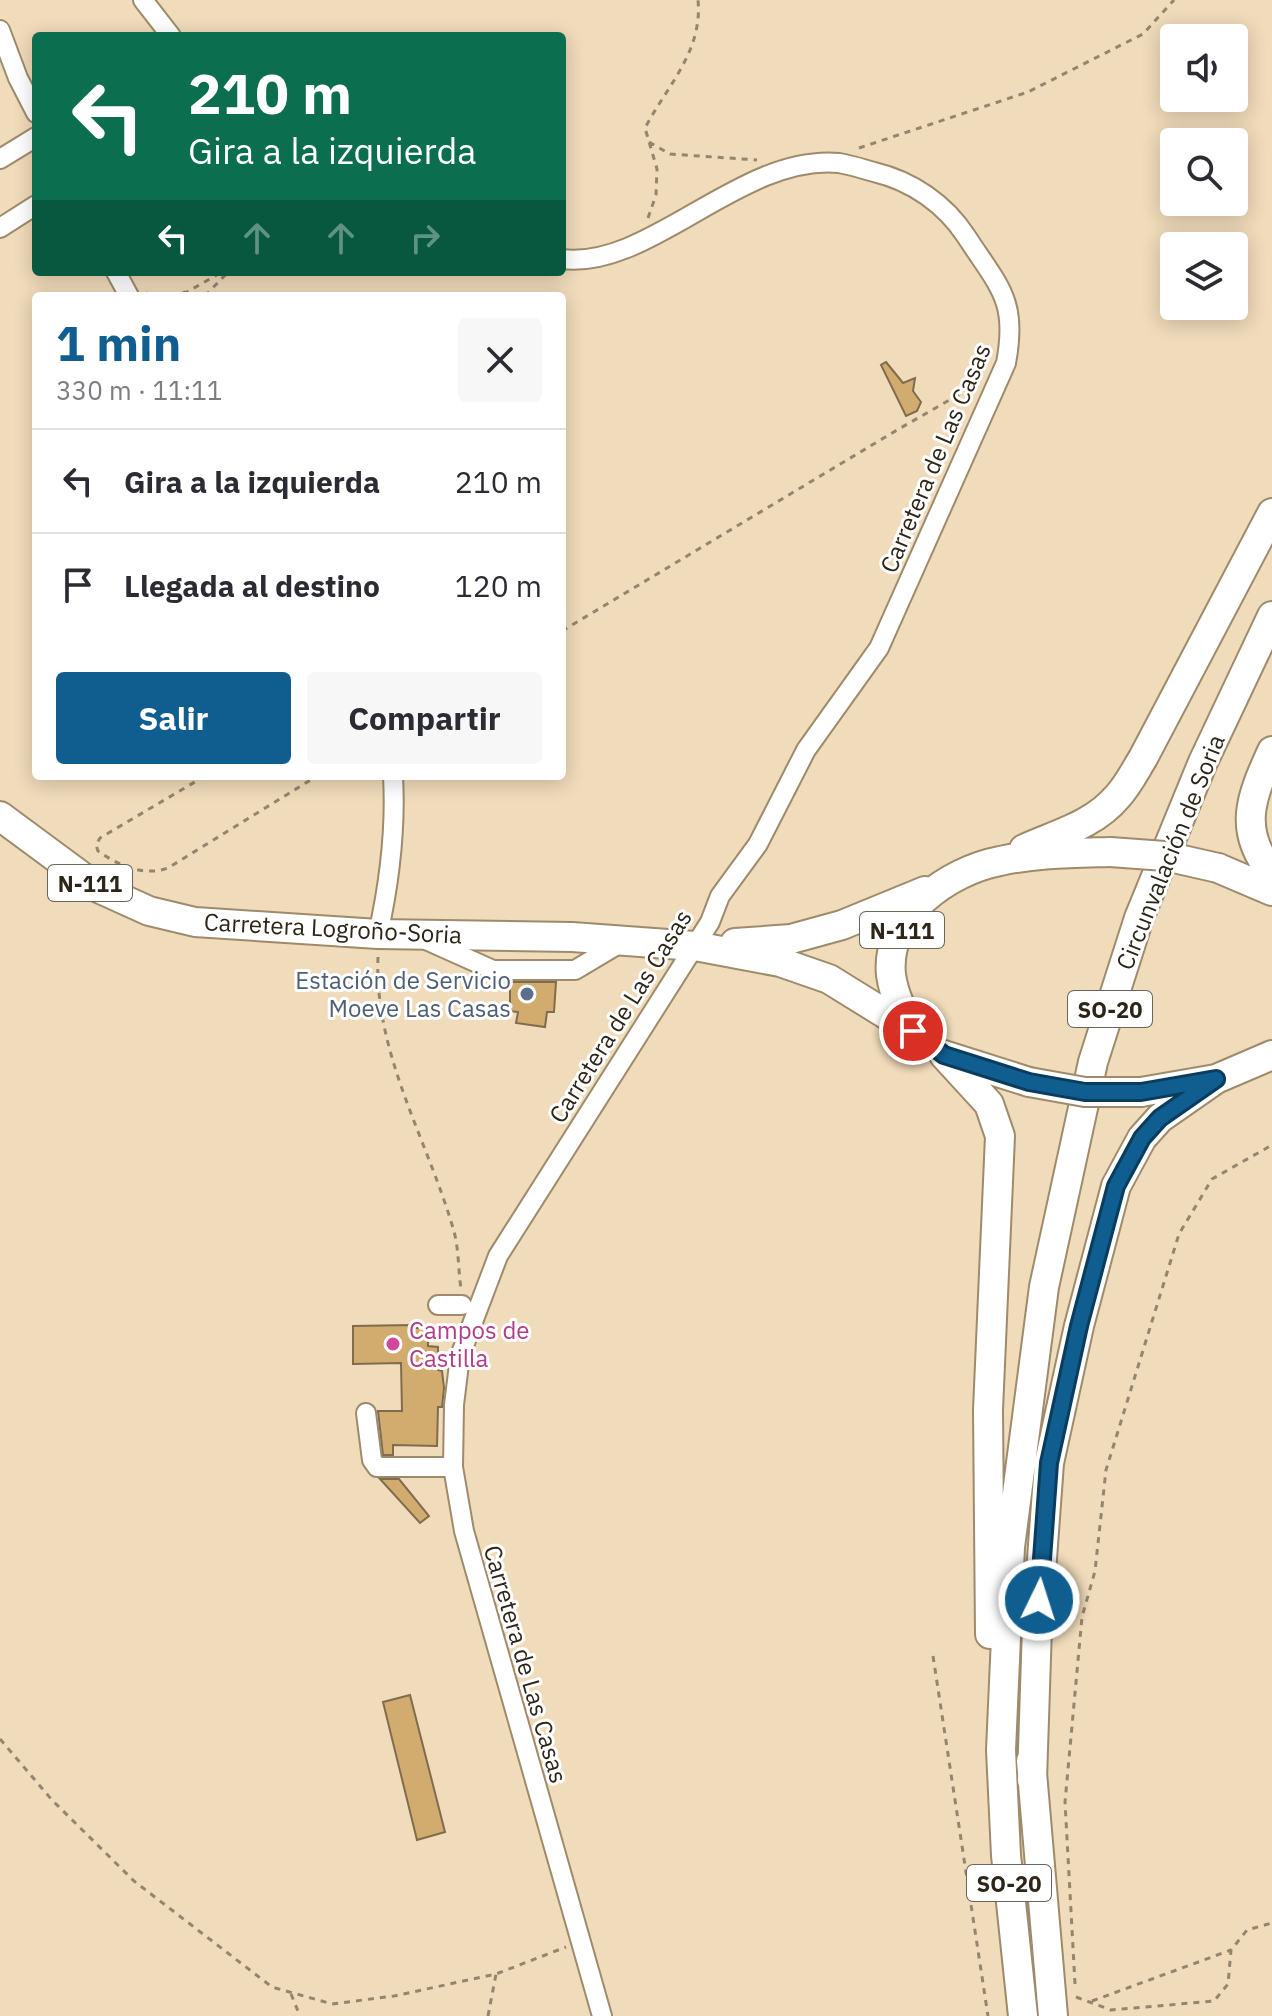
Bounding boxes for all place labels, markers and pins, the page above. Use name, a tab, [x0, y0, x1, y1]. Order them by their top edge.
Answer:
place label: Estación de Servicio Moeve Las Casas	[295, 964, 511, 1024]
marker: Estación de Servicio Moeve Las Casas	[518, 985, 536, 1003]
pin	[879, 997, 947, 1065]
place label: Campos de Castilla	[409, 1314, 529, 1374]
marker: Campos de Castilla	[384, 1335, 402, 1353]

